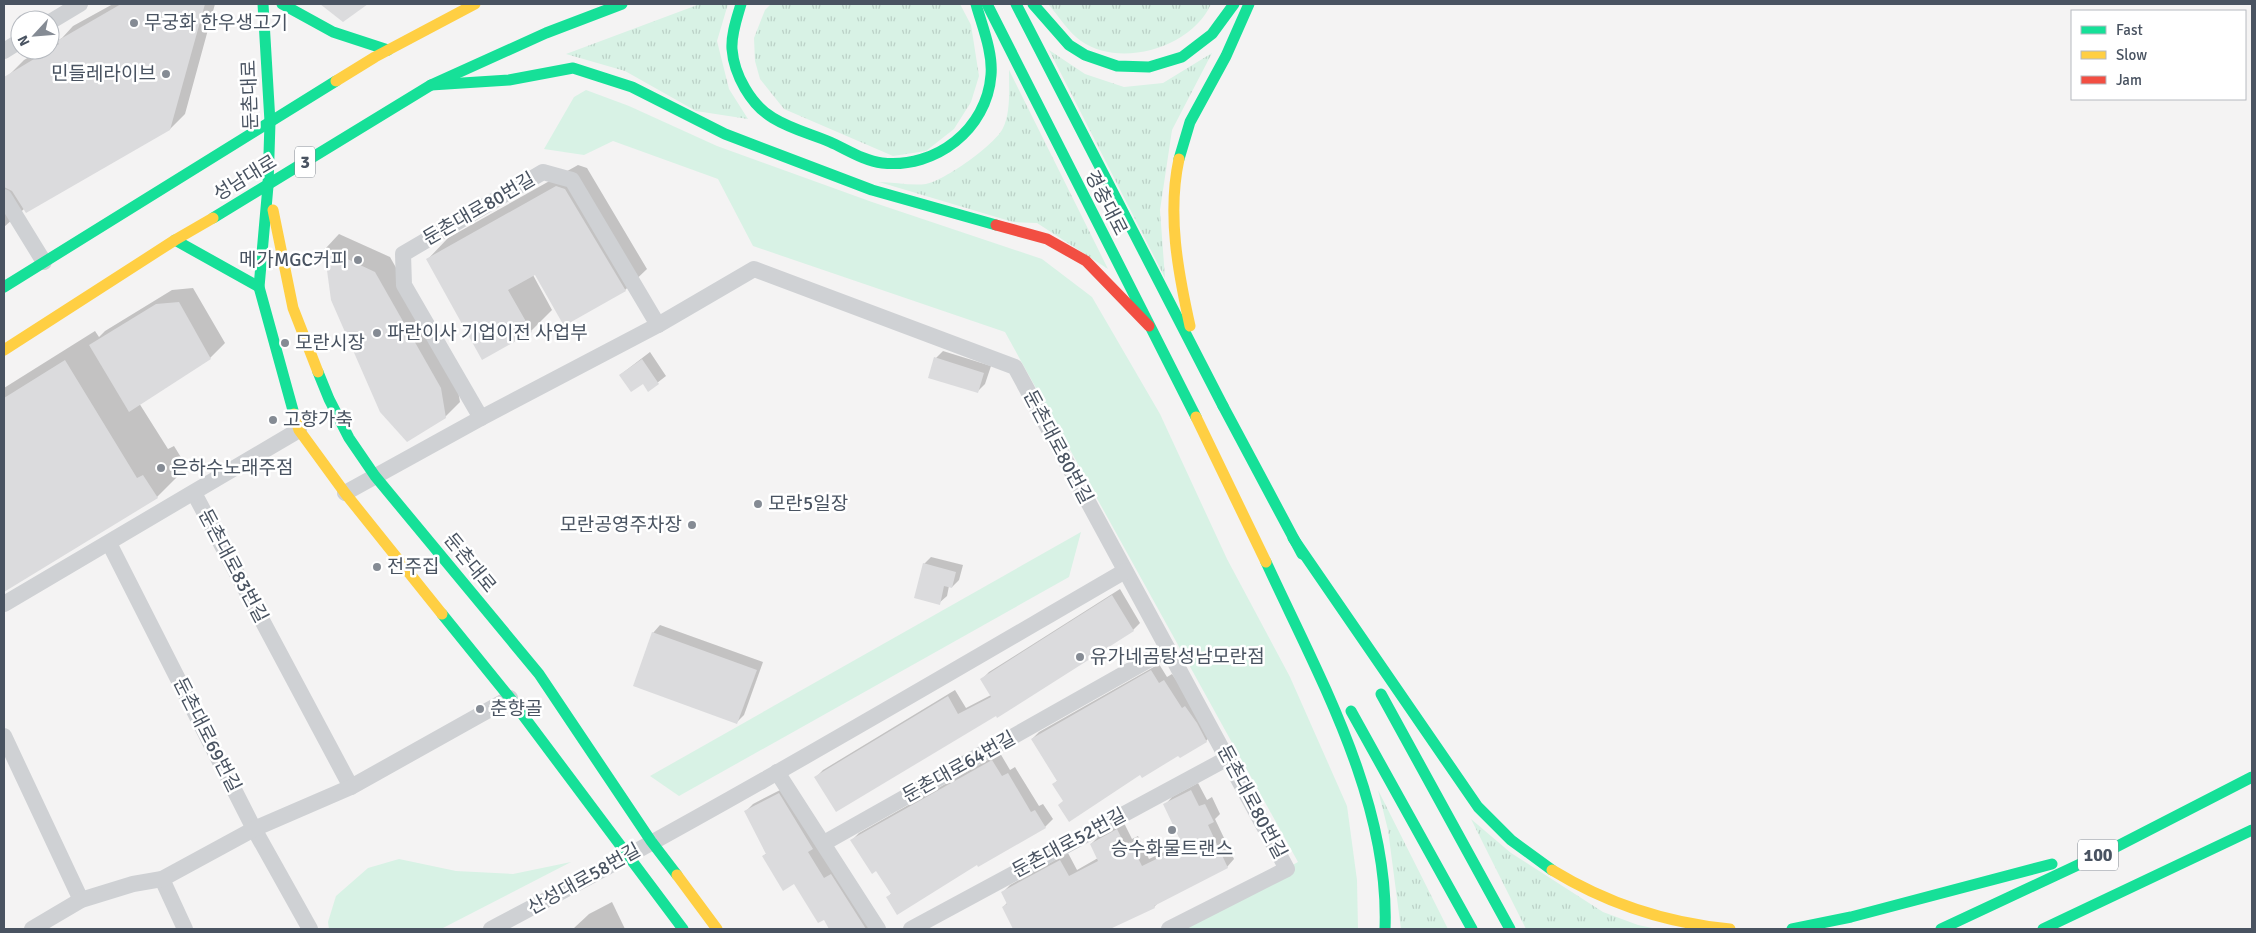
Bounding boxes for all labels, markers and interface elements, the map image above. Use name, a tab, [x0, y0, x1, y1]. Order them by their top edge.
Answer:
north arrow	[10, 10, 60, 60]
legend	[2071, 10, 2246, 100]
place label: 무궁화 한우생고기	[144, 11, 288, 35]
marker: 무궁화 한우생고기	[128, 17, 140, 29]
text: Fast	[2116, 21, 2143, 39]
text: N	[14, 32, 34, 49]
text: Slow	[2116, 46, 2147, 64]
street label: 둔촌대로	[237, 60, 263, 130]
place label: 민들레라이브	[51, 62, 156, 86]
marker: 민들레라이브	[160, 68, 172, 80]
text: Jam	[2116, 71, 2142, 89]
road number: 3	[295, 146, 315, 178]
street label: 성남대로	[209, 150, 281, 206]
street label: 경충대로	[1079, 166, 1133, 240]
street label: 둔촌대로80번길	[419, 167, 539, 251]
place label: 메가MGC커피	[239, 248, 348, 272]
marker: 메가MGC커피	[352, 254, 364, 266]
place label: 파란이사 기업이전 사업부	[387, 321, 588, 345]
marker: 파란이사 기업이전 사업부	[371, 327, 383, 339]
place label: 모란시장	[295, 331, 365, 355]
marker: 모란시장	[279, 337, 291, 349]
street label: 둔촌대로80번길	[1018, 386, 1098, 508]
place label: 고향가축	[283, 408, 353, 432]
marker: 고향가축	[267, 414, 279, 426]
place label: 은하수노래주점	[171, 456, 293, 480]
marker: 은하수노래주점	[155, 462, 167, 474]
place label: 모란5일장	[768, 492, 848, 516]
marker: 모란5일장	[752, 498, 764, 510]
street label: 둔촌대로83번길	[193, 505, 273, 627]
place label: 모란공영주차장	[560, 513, 682, 537]
marker: 모란공영주차장	[686, 519, 698, 531]
street label: 둔촌대로	[439, 528, 501, 598]
place label: 전주집	[387, 555, 439, 579]
marker: 전주집	[371, 561, 383, 573]
place label: 유가네곰탕성남모란점	[1090, 645, 1265, 669]
marker: 유가네곰탕성남모란점	[1074, 651, 1086, 663]
street label: 둔촌대로69번길	[168, 674, 246, 796]
place label: 춘향골	[490, 697, 542, 721]
marker: 춘향골	[474, 703, 486, 715]
street label: 둔촌대로64번길	[898, 726, 1020, 808]
street label: 둔촌대로80번길	[1212, 741, 1292, 863]
street label: 둔촌대로52번길	[1008, 803, 1130, 883]
marker: 승수화물트랜스	[1166, 824, 1178, 836]
place label: 승수화물트랜스	[1111, 837, 1233, 861]
street label: 산성대로58번길	[523, 838, 645, 920]
road number: 100	[2078, 840, 2118, 870]

